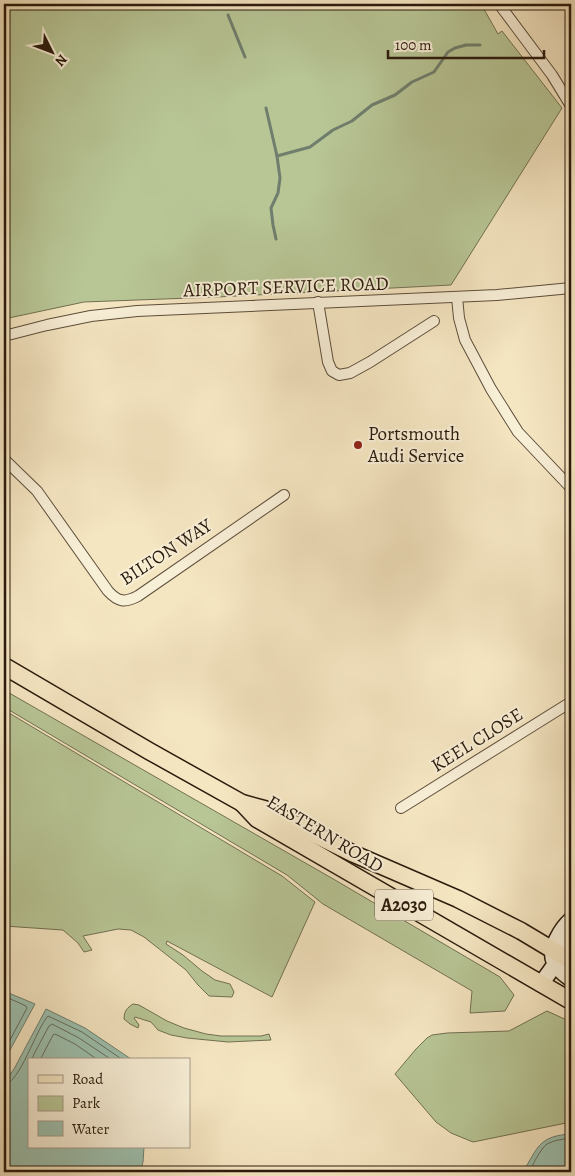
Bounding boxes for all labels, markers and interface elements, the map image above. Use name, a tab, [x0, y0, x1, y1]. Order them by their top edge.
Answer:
north arrow	[28, 28, 78, 78]
scale bar	[388, 28, 544, 60]
text: 100 m	[395, 35, 432, 55]
text: N	[51, 50, 72, 71]
street label: AIRPORT SERVICE ROAD	[182, 270, 389, 304]
place label: Portsmouth Audi Service	[367, 421, 464, 469]
marker: Portsmouth Audi Service	[352, 439, 364, 451]
street label: BILTON WAY	[115, 512, 218, 592]
street label: KEEL CLOSE	[426, 701, 528, 779]
street label: EASTERN ROAD	[262, 789, 388, 879]
road number: A2030	[375, 890, 433, 920]
legend	[28, 1058, 190, 1148]
text: Road	[72, 1069, 104, 1089]
text: Park	[72, 1093, 101, 1113]
text: Water	[71, 1119, 109, 1139]

